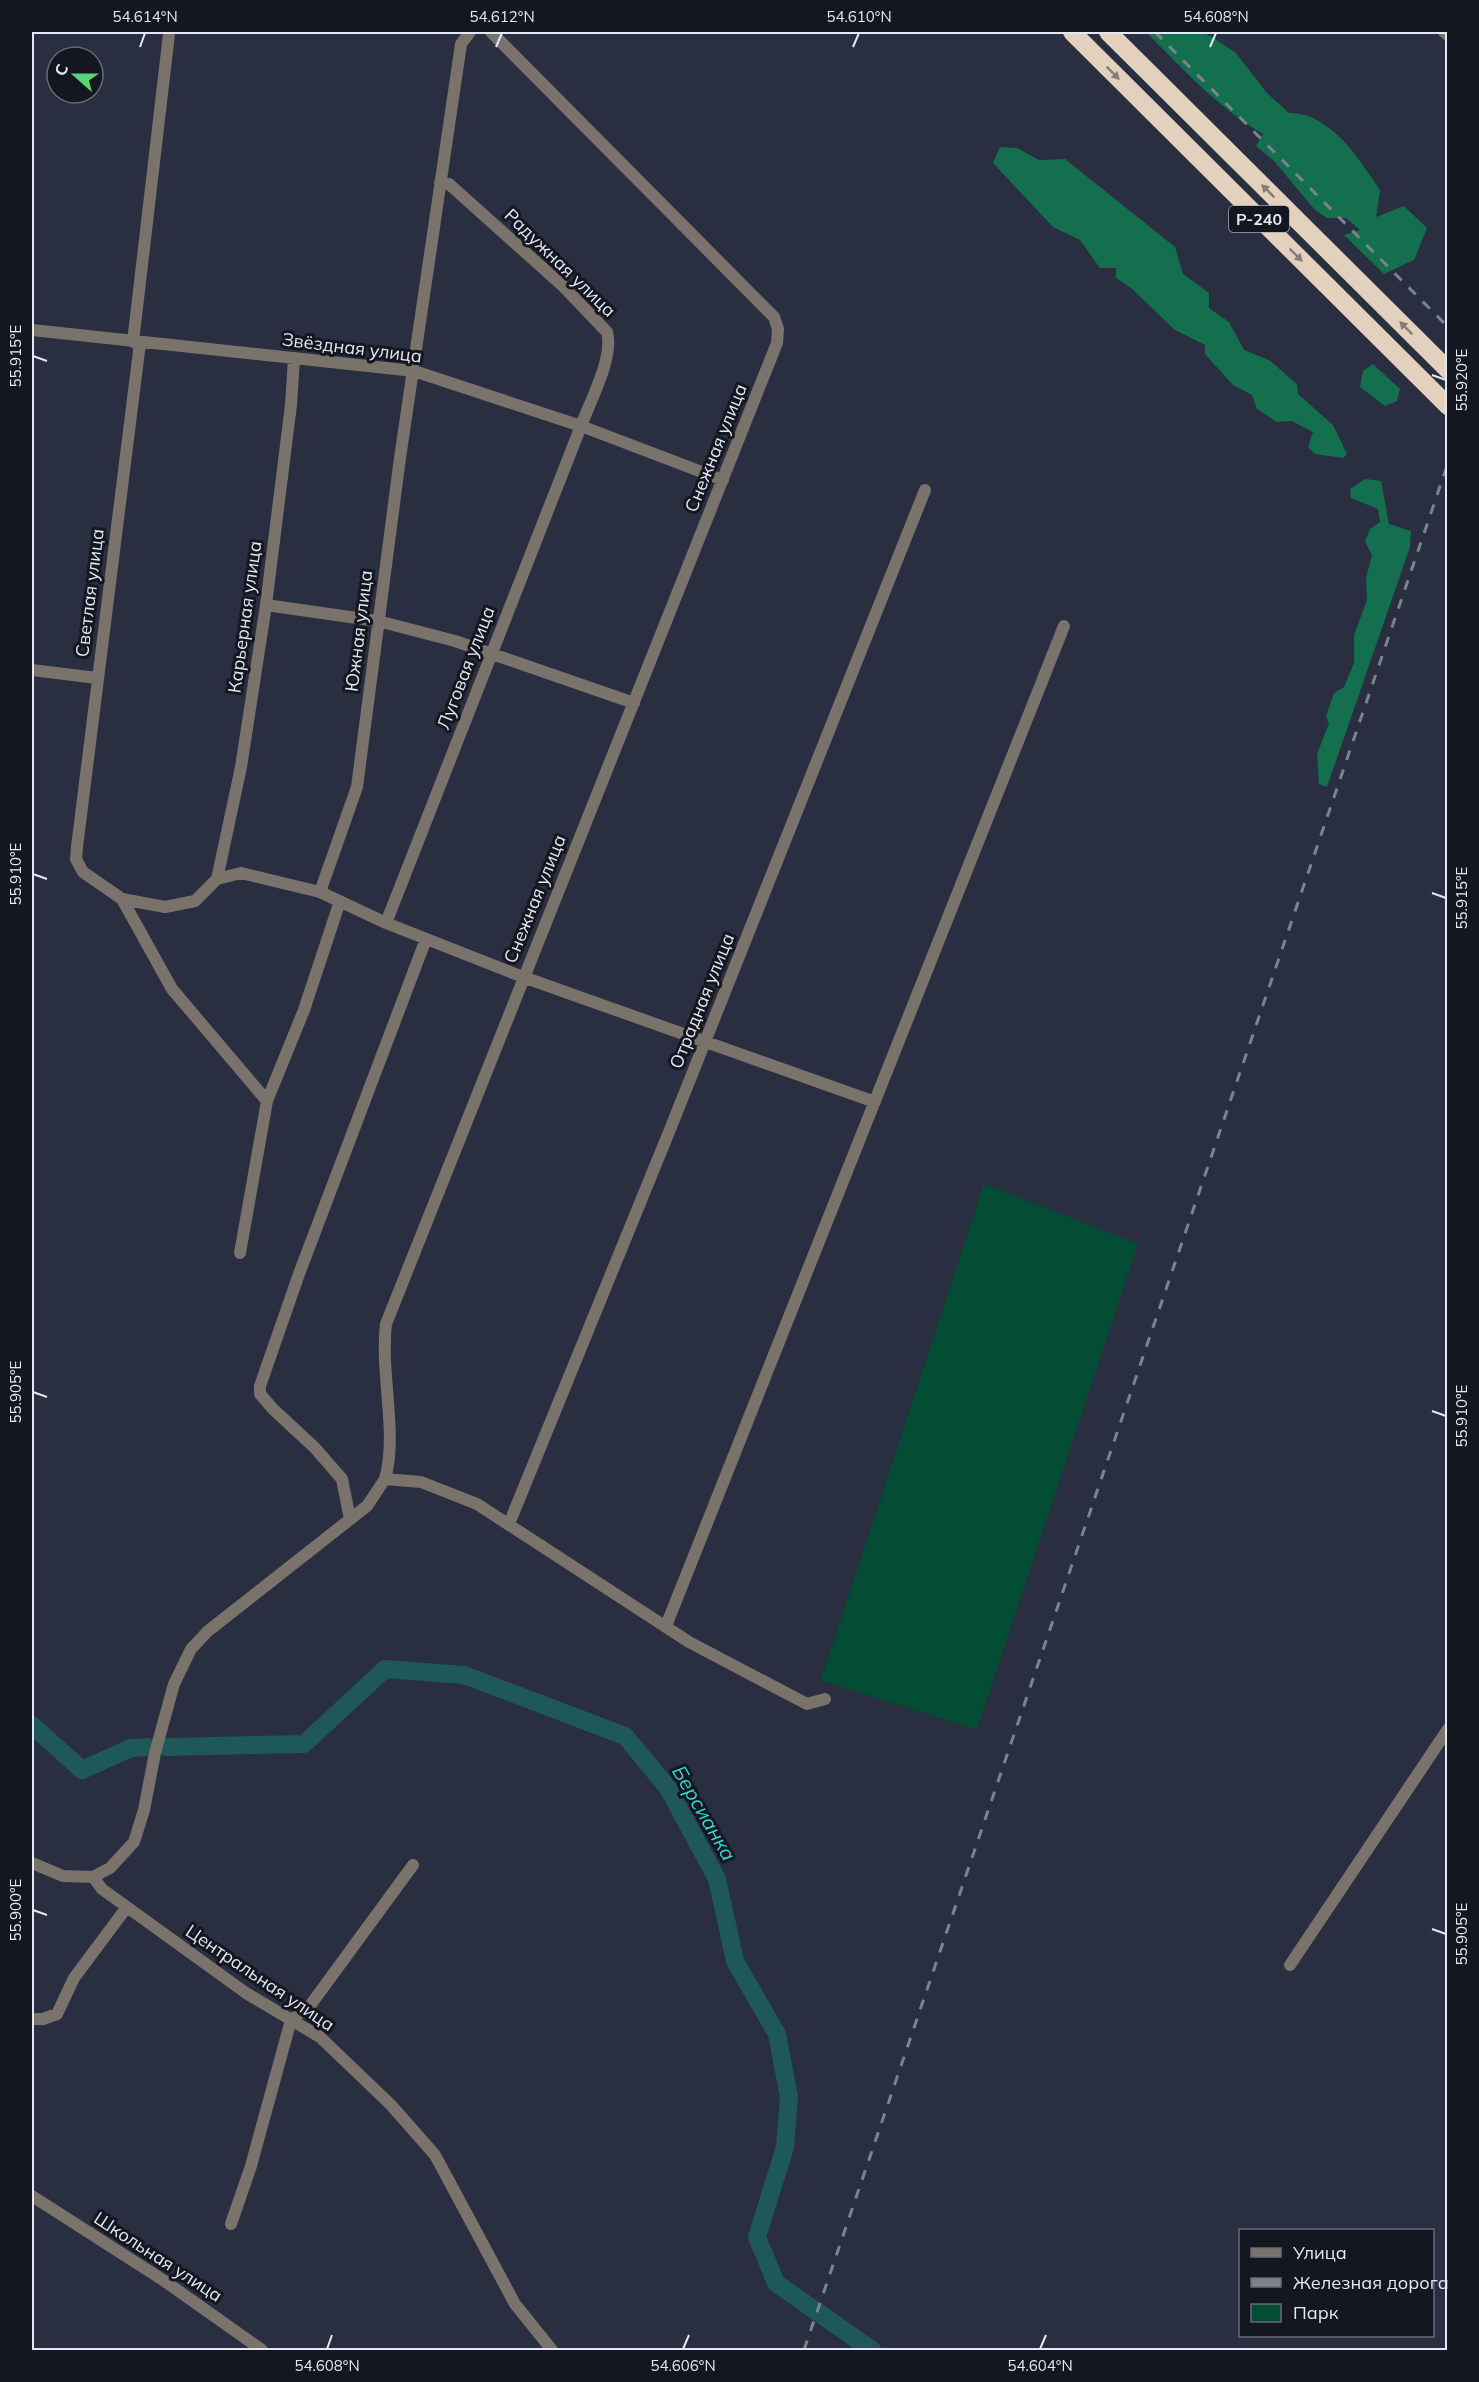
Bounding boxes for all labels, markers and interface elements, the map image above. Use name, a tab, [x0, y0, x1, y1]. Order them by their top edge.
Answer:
text: 54.614°N	[112, 7, 178, 26]
text: 54.612°N	[469, 7, 535, 26]
text: 54.610°N	[826, 7, 892, 26]
text: 54.608°N	[1183, 7, 1249, 26]
north arrow	[45, 45, 105, 105]
text: С	[50, 61, 72, 78]
one-way arrow	[1106, 65, 1120, 79]
one-way arrow	[1261, 184, 1275, 198]
street label: Радужная улица	[500, 203, 621, 322]
road number: Р-240	[1229, 206, 1289, 232]
one-way arrow	[1288, 248, 1302, 262]
one-way arrow	[1399, 321, 1413, 336]
text: 55.915°E	[6, 324, 25, 387]
street label: Звёздная улица	[281, 328, 423, 367]
text: 55.920°E	[1452, 348, 1471, 411]
street label: Снежная улица	[679, 380, 752, 515]
street label: Светлая улица	[70, 527, 109, 658]
street label: Карьерная улица	[222, 539, 267, 694]
street label: Южная улица	[340, 569, 377, 693]
street label: Луговая улица	[432, 603, 500, 733]
street label: Снежная улица	[498, 831, 571, 966]
text: 55.910°E	[6, 842, 25, 905]
text: 55.915°E	[1452, 866, 1471, 929]
street label: Отрадная улица	[664, 930, 739, 1072]
text: 55.905°E	[6, 1360, 25, 1423]
text: 55.910°E	[1452, 1384, 1471, 1447]
water label: Берсианка	[667, 1761, 742, 1865]
text: 55.900°E	[6, 1878, 25, 1941]
text: 55.905°E	[1452, 1902, 1471, 1965]
street label: Центральная улица	[181, 1919, 339, 2036]
street label: Школьная улица	[90, 2206, 227, 2307]
legend	[1239, 2229, 1434, 2337]
text: Улица	[1292, 2241, 1347, 2264]
text: Железная дорога	[1293, 2271, 1449, 2294]
text: Парк	[1293, 2301, 1339, 2324]
text: 54.608°N	[294, 2356, 360, 2375]
text: 54.606°N	[650, 2356, 716, 2375]
text: 54.604°N	[1007, 2356, 1073, 2375]

